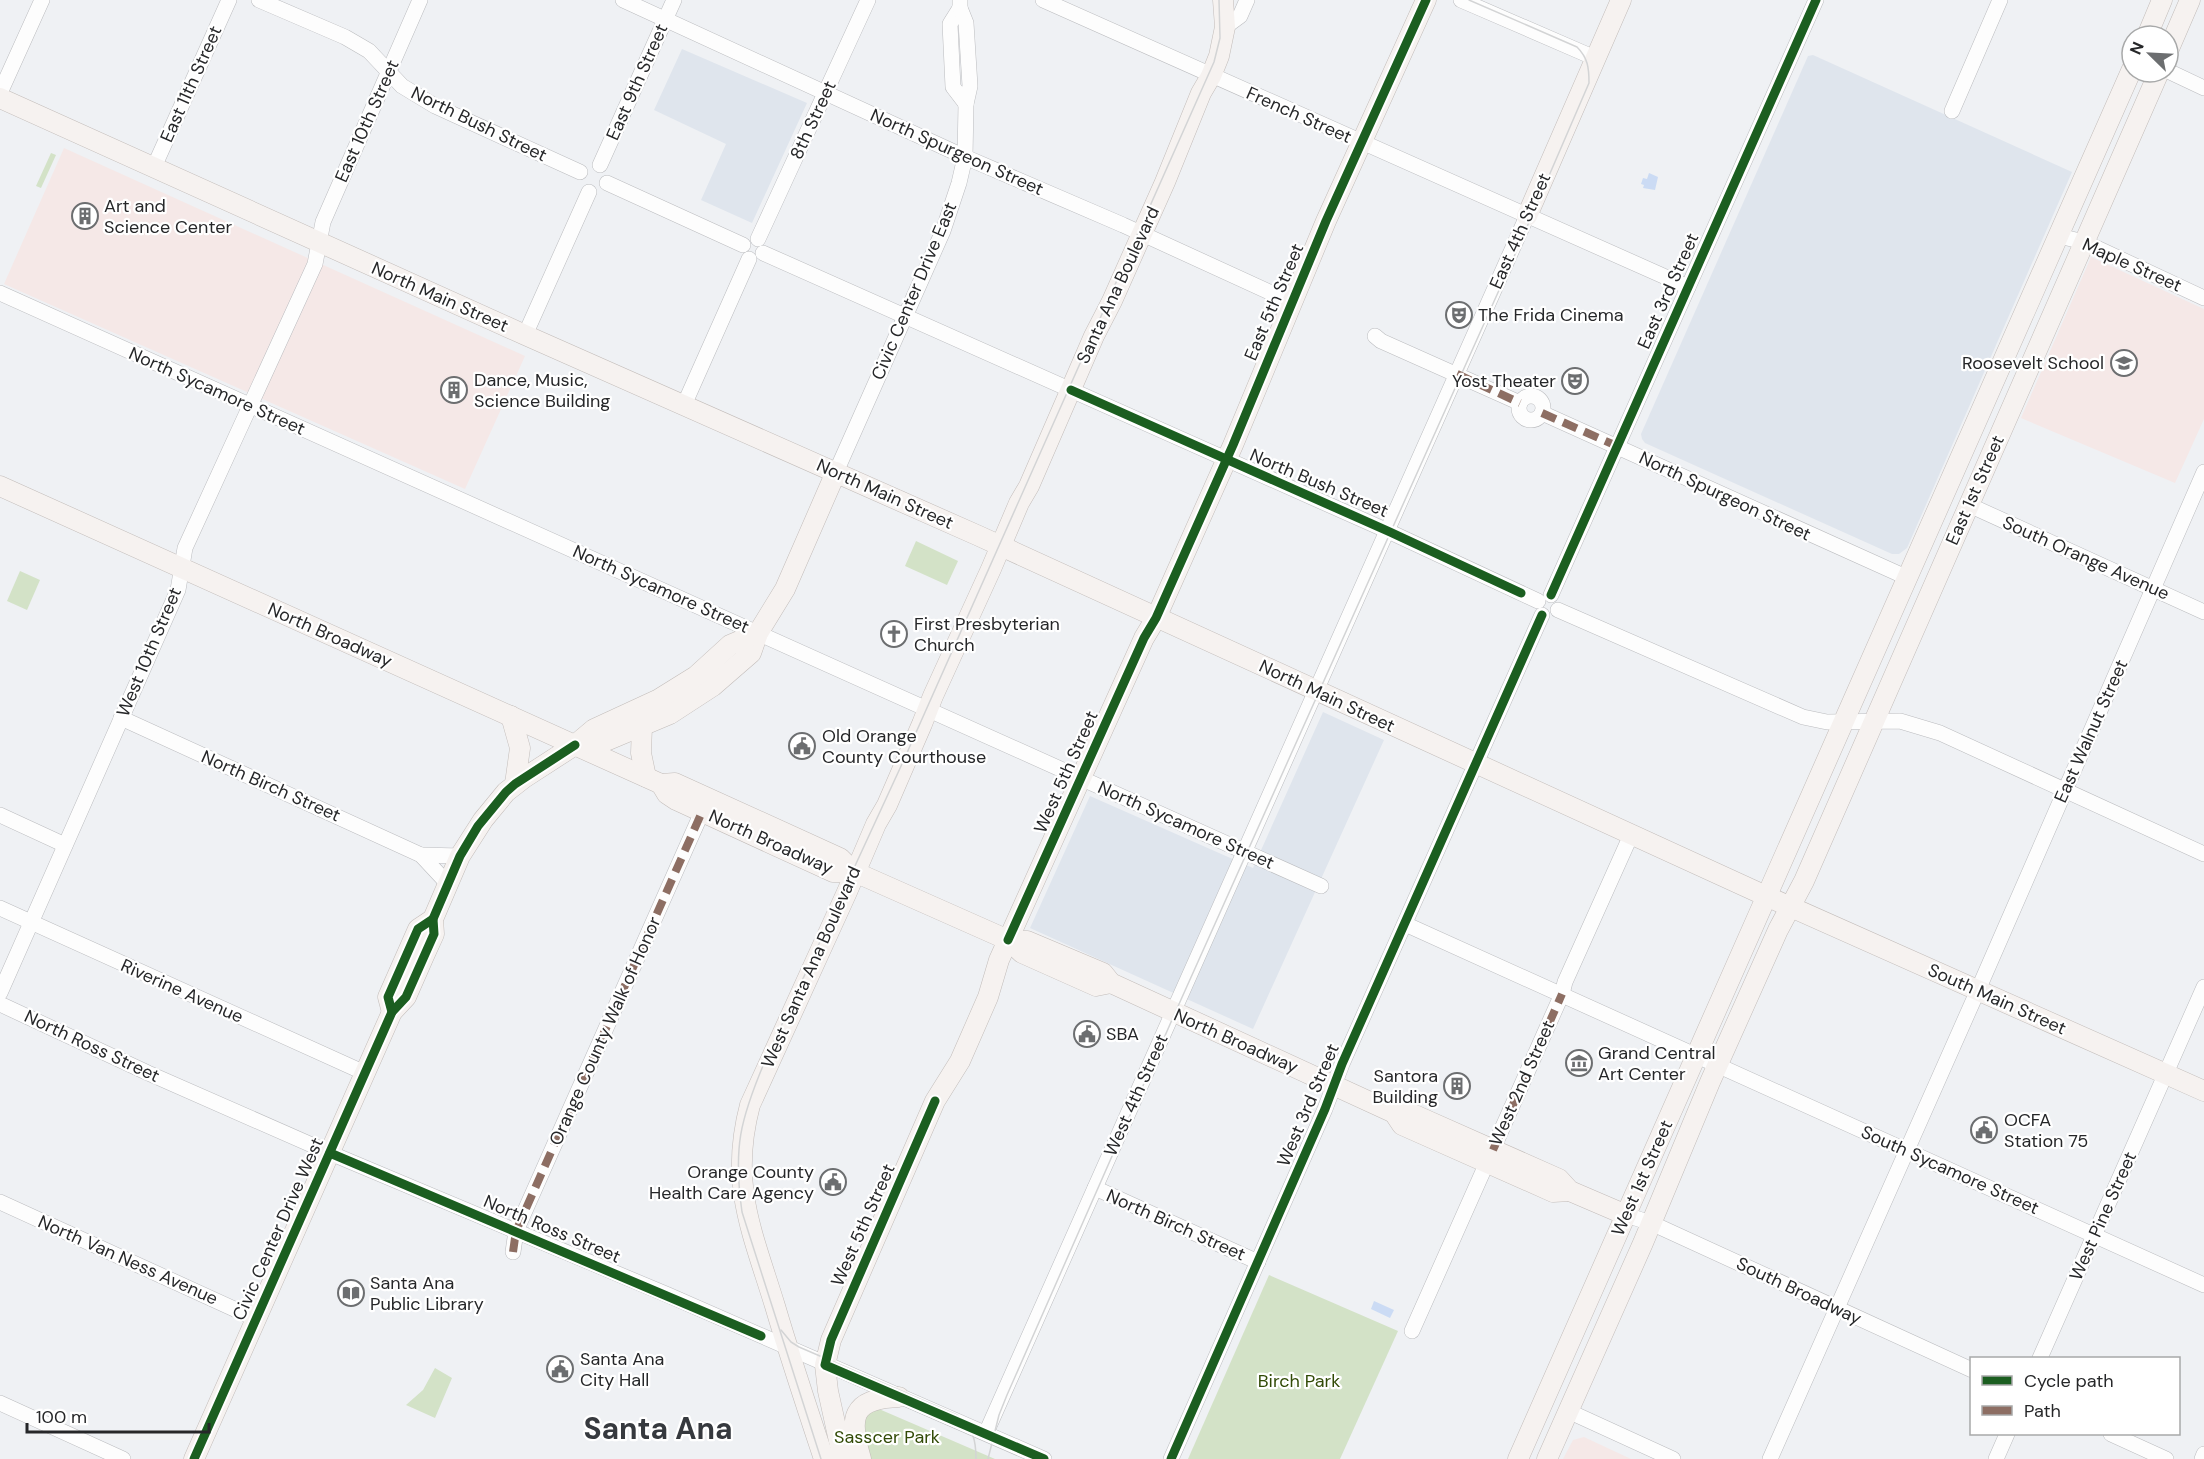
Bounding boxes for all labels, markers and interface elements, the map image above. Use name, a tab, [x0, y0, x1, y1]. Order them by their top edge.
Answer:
street label: East 9th Street	[601, 20, 673, 144]
street label: East 11th Street	[155, 22, 227, 146]
north arrow	[2120, 24, 2180, 84]
text: N	[2125, 39, 2149, 58]
street label: East 10th Street	[329, 56, 405, 186]
street label: 8th Street	[784, 77, 842, 163]
street label: North Bush Street	[407, 81, 551, 167]
street label: French Street	[1243, 81, 1355, 149]
street label: North Spurgeon Street	[867, 103, 1047, 201]
street label: East 4th Street	[1484, 169, 1556, 293]
place label: Art and Science Center	[104, 194, 232, 239]
street label: Civic Center Drive East	[866, 198, 962, 384]
building icon: Art and Science Center	[70, 201, 100, 231]
street label: Santa Ana Boulevard	[1071, 202, 1165, 368]
street label: East 3rd Street	[1632, 229, 1704, 353]
street label: Maple Street	[2079, 232, 2185, 298]
street label: East 5th Street	[1239, 240, 1309, 364]
street label: North Main Street	[368, 256, 512, 338]
theatre icon: The Frida Cinema	[1444, 300, 1474, 330]
place label: The Frida Cinema	[1478, 303, 1624, 327]
street label: North Sycamore Street	[125, 341, 309, 441]
school or university icon: Roosevelt School	[2109, 348, 2139, 378]
place label: Roosevelt School	[1962, 351, 2104, 375]
theatre icon: Yost Theater	[1560, 366, 1590, 396]
place label: Dance, Music, Science Building	[474, 368, 610, 413]
place label: Yost Theater	[1452, 369, 1556, 393]
building icon: Dance, Music, Science Building	[439, 375, 469, 405]
street label: East 1st Street	[1940, 431, 2010, 549]
street label: North Bush Street	[1246, 443, 1392, 523]
street label: North Spurgeon Street	[1635, 446, 1815, 546]
street label: North Main Street	[813, 453, 957, 535]
street label: South Orange Avenue	[1999, 510, 2173, 606]
street label: North Sycamore Street	[569, 539, 753, 639]
street label: West 10th Street	[111, 584, 187, 720]
street label: North Broadway	[264, 597, 396, 673]
place label: First Presbyterian Church	[914, 612, 1060, 657]
church icon: First Presbyterian Church	[879, 619, 909, 649]
street label: North Main Street	[1255, 654, 1399, 738]
street label: East Walnut Street	[2049, 656, 2133, 806]
street label: West 5th Street	[1028, 707, 1104, 837]
place label: Old Orange County Courthouse	[822, 724, 986, 769]
public building icon: Old Orange County Courthouse	[787, 731, 817, 761]
street label: North Birch Street	[198, 745, 344, 827]
street label: North Sycamore Street	[1094, 775, 1278, 875]
street label: North Broadway	[705, 804, 837, 880]
street label: West Santa Ana Boulevard	[756, 862, 866, 1072]
street label: Orange County Walk of Honor	[544, 913, 667, 1149]
street label: Riverine Avenue	[117, 953, 247, 1029]
street label: South Main Street	[1924, 958, 2070, 1040]
street label: North Broadway	[1170, 1003, 1302, 1079]
street label: North Ross Street	[20, 1004, 164, 1088]
street label: West 2nd Street	[1484, 1016, 1560, 1150]
public building icon: SBA	[1072, 1019, 1102, 1049]
place label: SBA	[1106, 1022, 1139, 1046]
street label: West 4th Street	[1098, 1030, 1174, 1160]
street label: West 3rd Street	[1271, 1040, 1345, 1170]
place label: Grand Central Art Center	[1598, 1041, 1716, 1086]
museum icon: Grand Central Art Center	[1564, 1048, 1594, 1078]
place label: Santora Building	[1373, 1064, 1438, 1109]
building icon: Santora Building	[1442, 1071, 1472, 1101]
place label: OCFA Station 75	[2004, 1108, 2088, 1153]
public building icon: OCFA Station 75	[1969, 1115, 1999, 1145]
street label: West 1st Street	[1606, 1116, 1678, 1240]
street label: South Sycamore Street	[1857, 1120, 2043, 1220]
street label: Civic Center Drive West	[227, 1134, 329, 1324]
street label: West Pine Street	[2064, 1148, 2142, 1284]
place label: Orange County Health Care Agency	[649, 1160, 814, 1205]
street label: West 5th Street	[825, 1160, 901, 1290]
public building icon: Orange County Health Care Agency	[818, 1167, 848, 1197]
street label: North Birch Street	[1103, 1184, 1249, 1266]
street label: North Ross Street	[480, 1189, 624, 1269]
street label: North Van Ness Avenue	[34, 1209, 222, 1311]
street label: South Broadway	[1733, 1251, 1865, 1331]
place label: Santa Ana Public Library	[370, 1271, 484, 1316]
library icon: Santa Ana Public Library	[336, 1278, 366, 1308]
place label: Santa Ana City Hall	[580, 1347, 664, 1392]
public building icon: Santa Ana City Hall	[545, 1354, 575, 1384]
legend	[1970, 1357, 2180, 1435]
park label: Birch Park	[1258, 1369, 1340, 1393]
text: Cycle path	[2024, 1369, 2114, 1393]
scale bar	[27, 1396, 208, 1434]
text: Path	[2024, 1399, 2061, 1423]
text: 100 m	[36, 1405, 87, 1429]
district label: Santa Ana	[583, 1409, 733, 1448]
park label: Sasscer Park	[834, 1425, 940, 1449]

